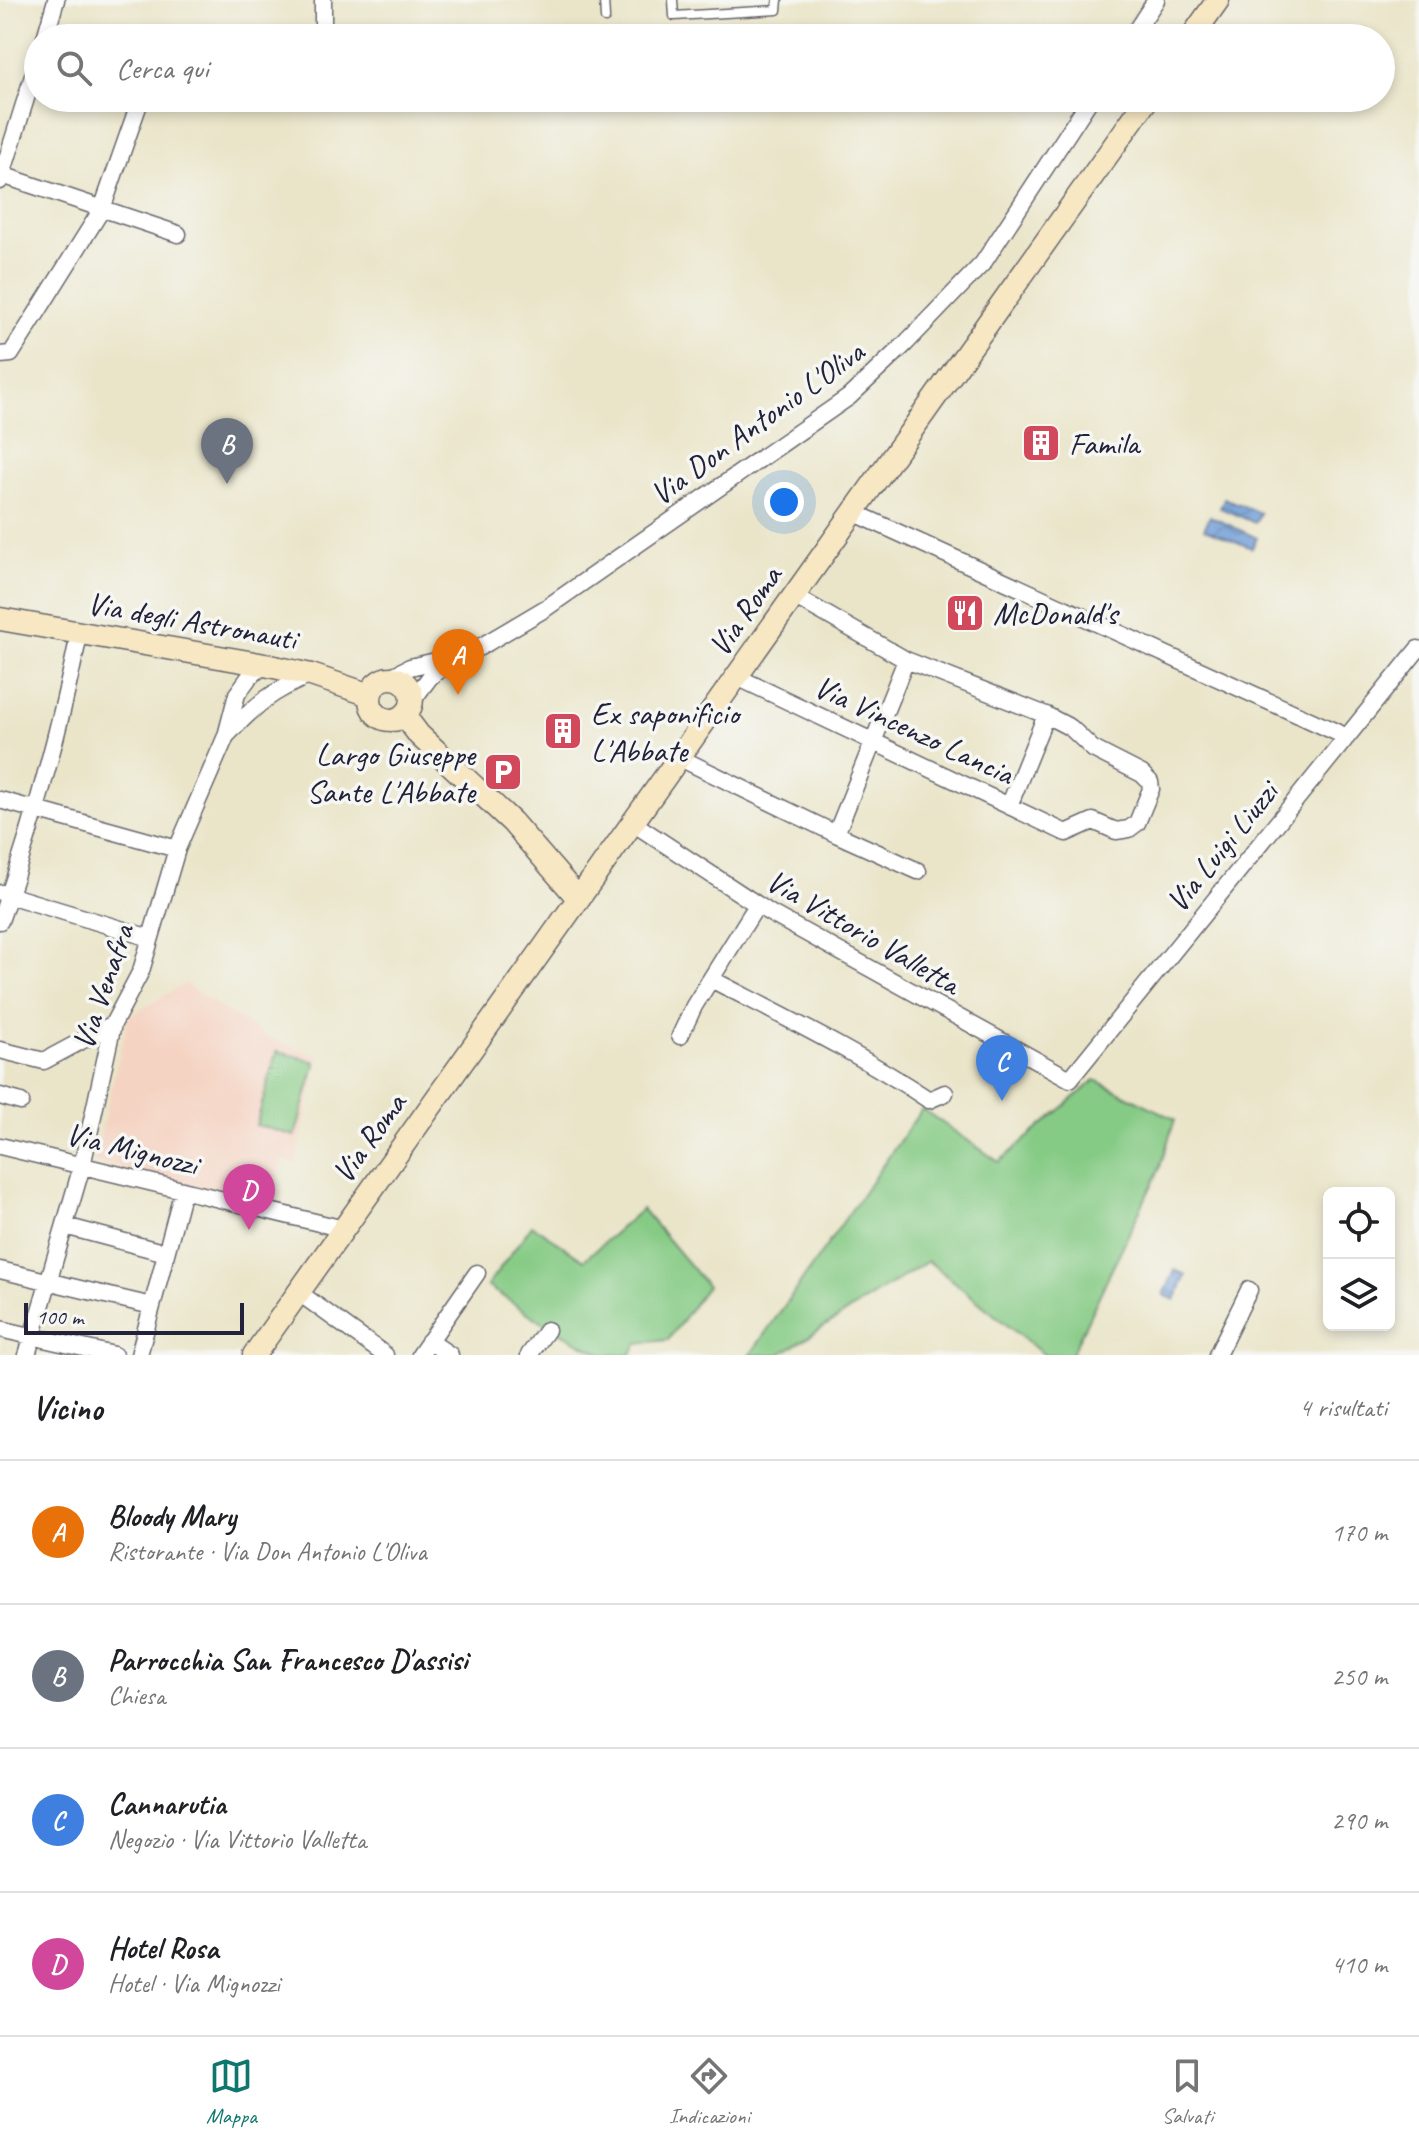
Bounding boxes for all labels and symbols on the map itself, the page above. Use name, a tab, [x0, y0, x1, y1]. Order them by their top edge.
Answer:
street label: Via Don Antonio L'Oliva	[642, 330, 874, 514]
pin: B	[201, 418, 253, 484]
building icon: Famila	[1020, 422, 1062, 464]
place label: Famila	[1069, 423, 1142, 464]
your location	[764, 482, 804, 522]
street label: Via Roma	[699, 556, 792, 664]
street label: Via degli Astronauti	[84, 582, 304, 660]
restaurant icon: McDonald's	[944, 592, 986, 634]
place label: McDonald's	[993, 593, 1120, 634]
pin: A	[432, 629, 484, 695]
street label: Via Vincenzo Lancia	[808, 666, 1022, 795]
place label: Ex saponificio L'Abbate	[591, 693, 743, 771]
building icon: Ex saponificio L'Abbate	[542, 710, 584, 752]
place label: Largo Giuseppe Sante L'Abbate	[306, 734, 478, 812]
parking icon: Largo Giuseppe Sante L'Abbate	[482, 751, 524, 793]
street label: Via Luigi Liuzzi	[1157, 770, 1290, 921]
street label: Via Vittorio Valletta	[759, 860, 969, 1005]
street label: Via Venafra	[63, 917, 144, 1055]
pin: C	[976, 1035, 1028, 1101]
street label: Via Roma	[323, 1083, 417, 1191]
street label: Via Mignozzi	[62, 1113, 206, 1186]
pin: D	[223, 1164, 275, 1230]
scale bar	[24, 1299, 244, 1335]

